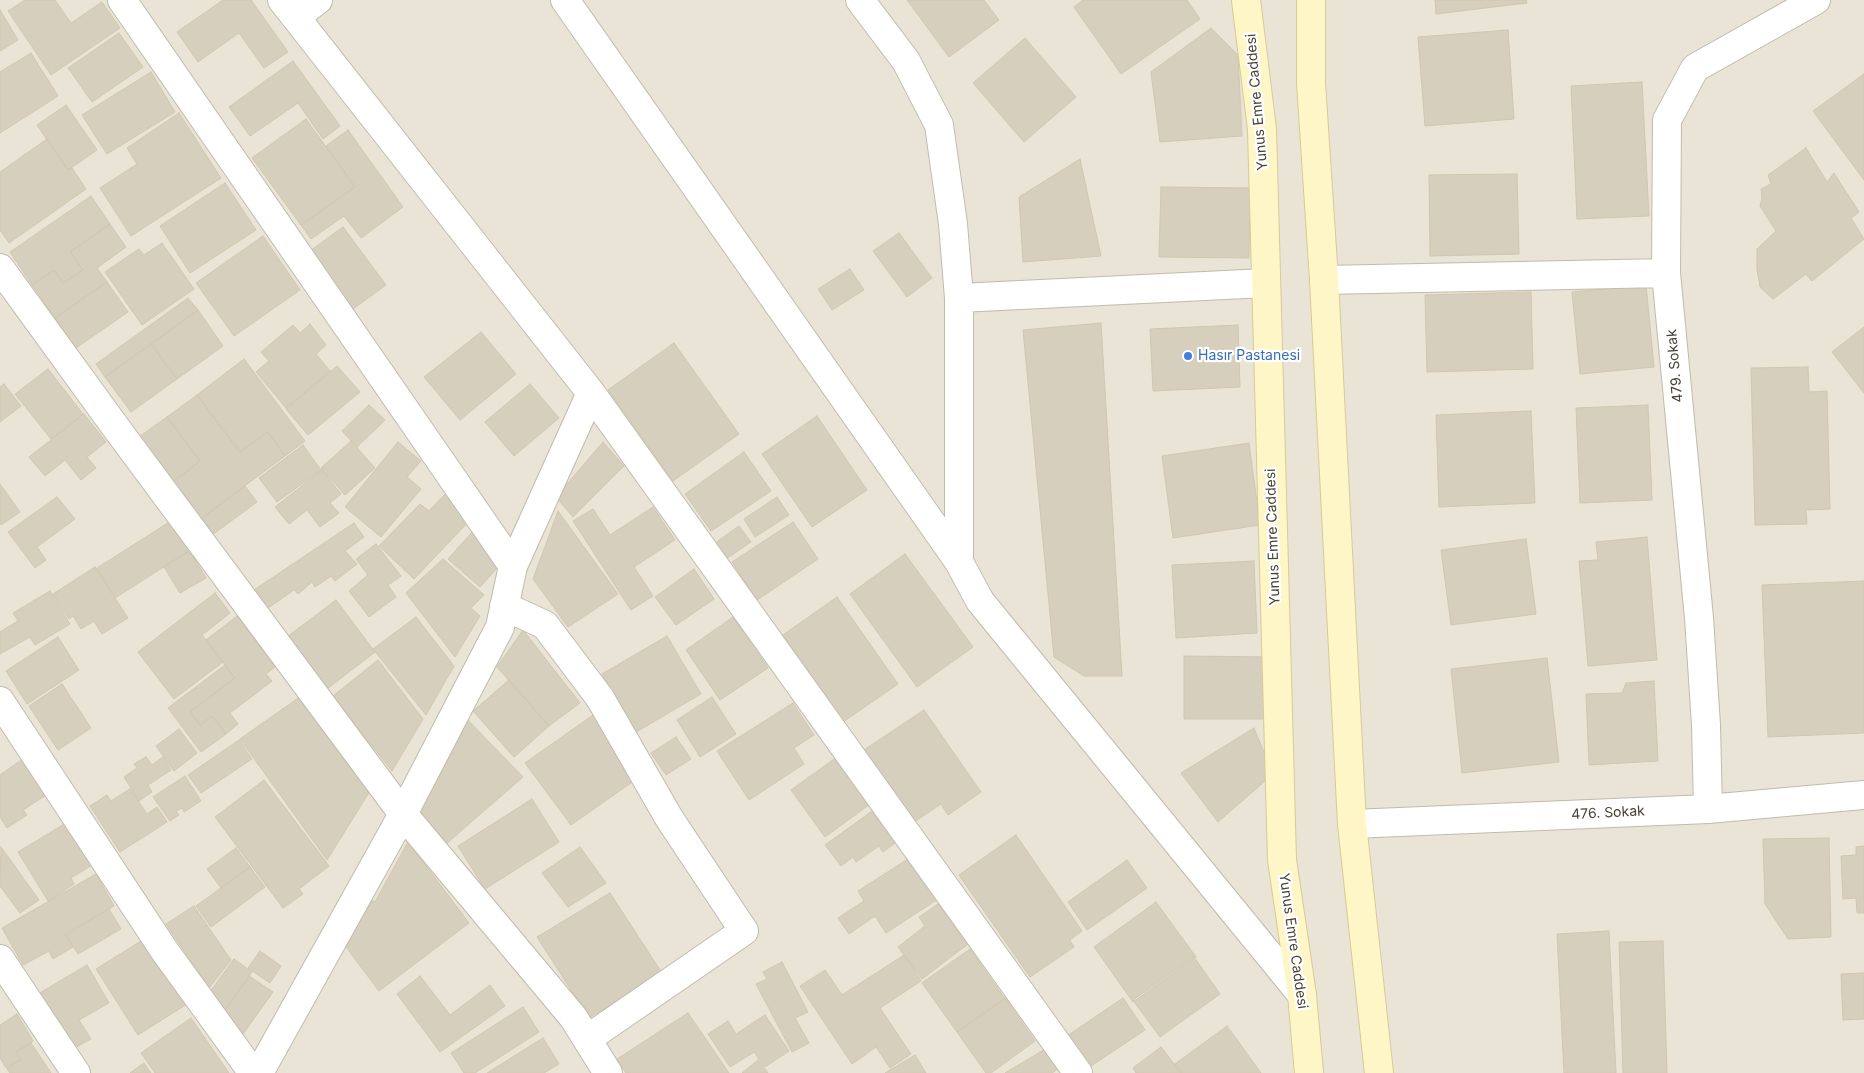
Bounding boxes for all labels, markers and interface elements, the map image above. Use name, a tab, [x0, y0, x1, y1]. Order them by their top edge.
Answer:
street label: Yunus Emre Caddesi	[1243, 33, 1271, 171]
street label: 479. Sokak	[1663, 329, 1687, 403]
place label: Hasır Pastanesi	[1198, 348, 1300, 364]
marker: Hasır Pastanesi	[1182, 350, 1194, 362]
street label: Yunus Emre Caddesi	[1262, 468, 1284, 606]
street label: 476. Sokak	[1571, 803, 1645, 823]
street label: Yunus Emre Caddesi	[1275, 872, 1311, 1010]

